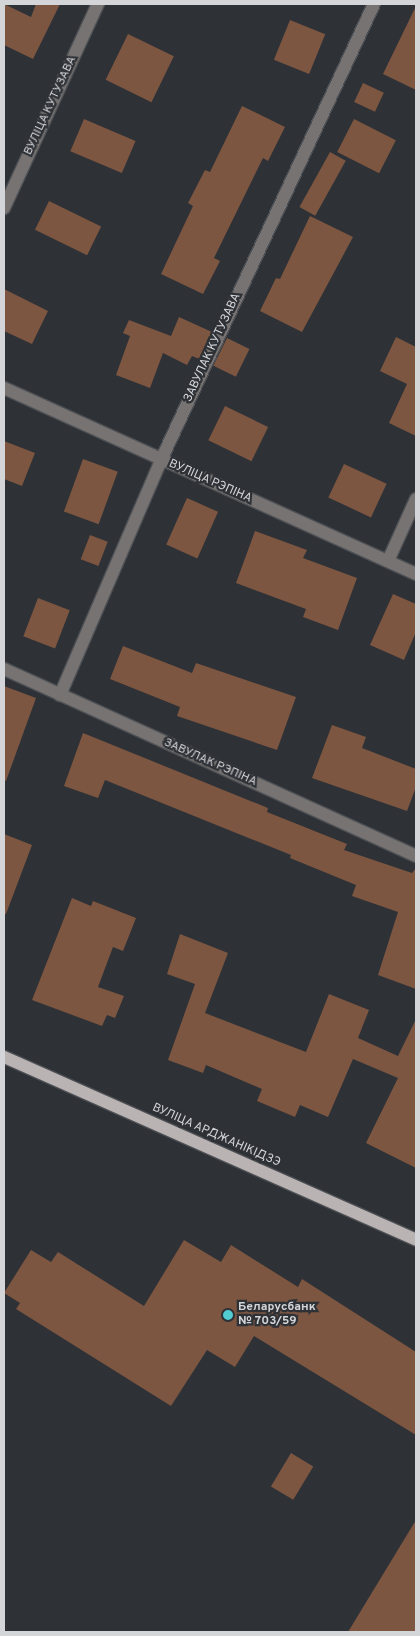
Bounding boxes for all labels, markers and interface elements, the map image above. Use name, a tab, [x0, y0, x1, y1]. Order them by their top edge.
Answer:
street label: ВУЛІЦА КУТУЗАВА	[22, 54, 80, 158]
street label: ЗАВУЛАК КУТУЗАВА	[181, 291, 245, 405]
street label: ВУЛІЦА РЭПІНА	[166, 457, 254, 507]
street label: ЗАВУЛАК РЭПІНА	[161, 736, 259, 790]
street label: ВУЛІЦА АРДЖАНІКІДЗЭ	[149, 1101, 283, 1171]
place label: Беларусбанк № 703/59	[238, 1301, 316, 1329]
marker: Беларусбанк № 703/59	[222, 1309, 234, 1321]

